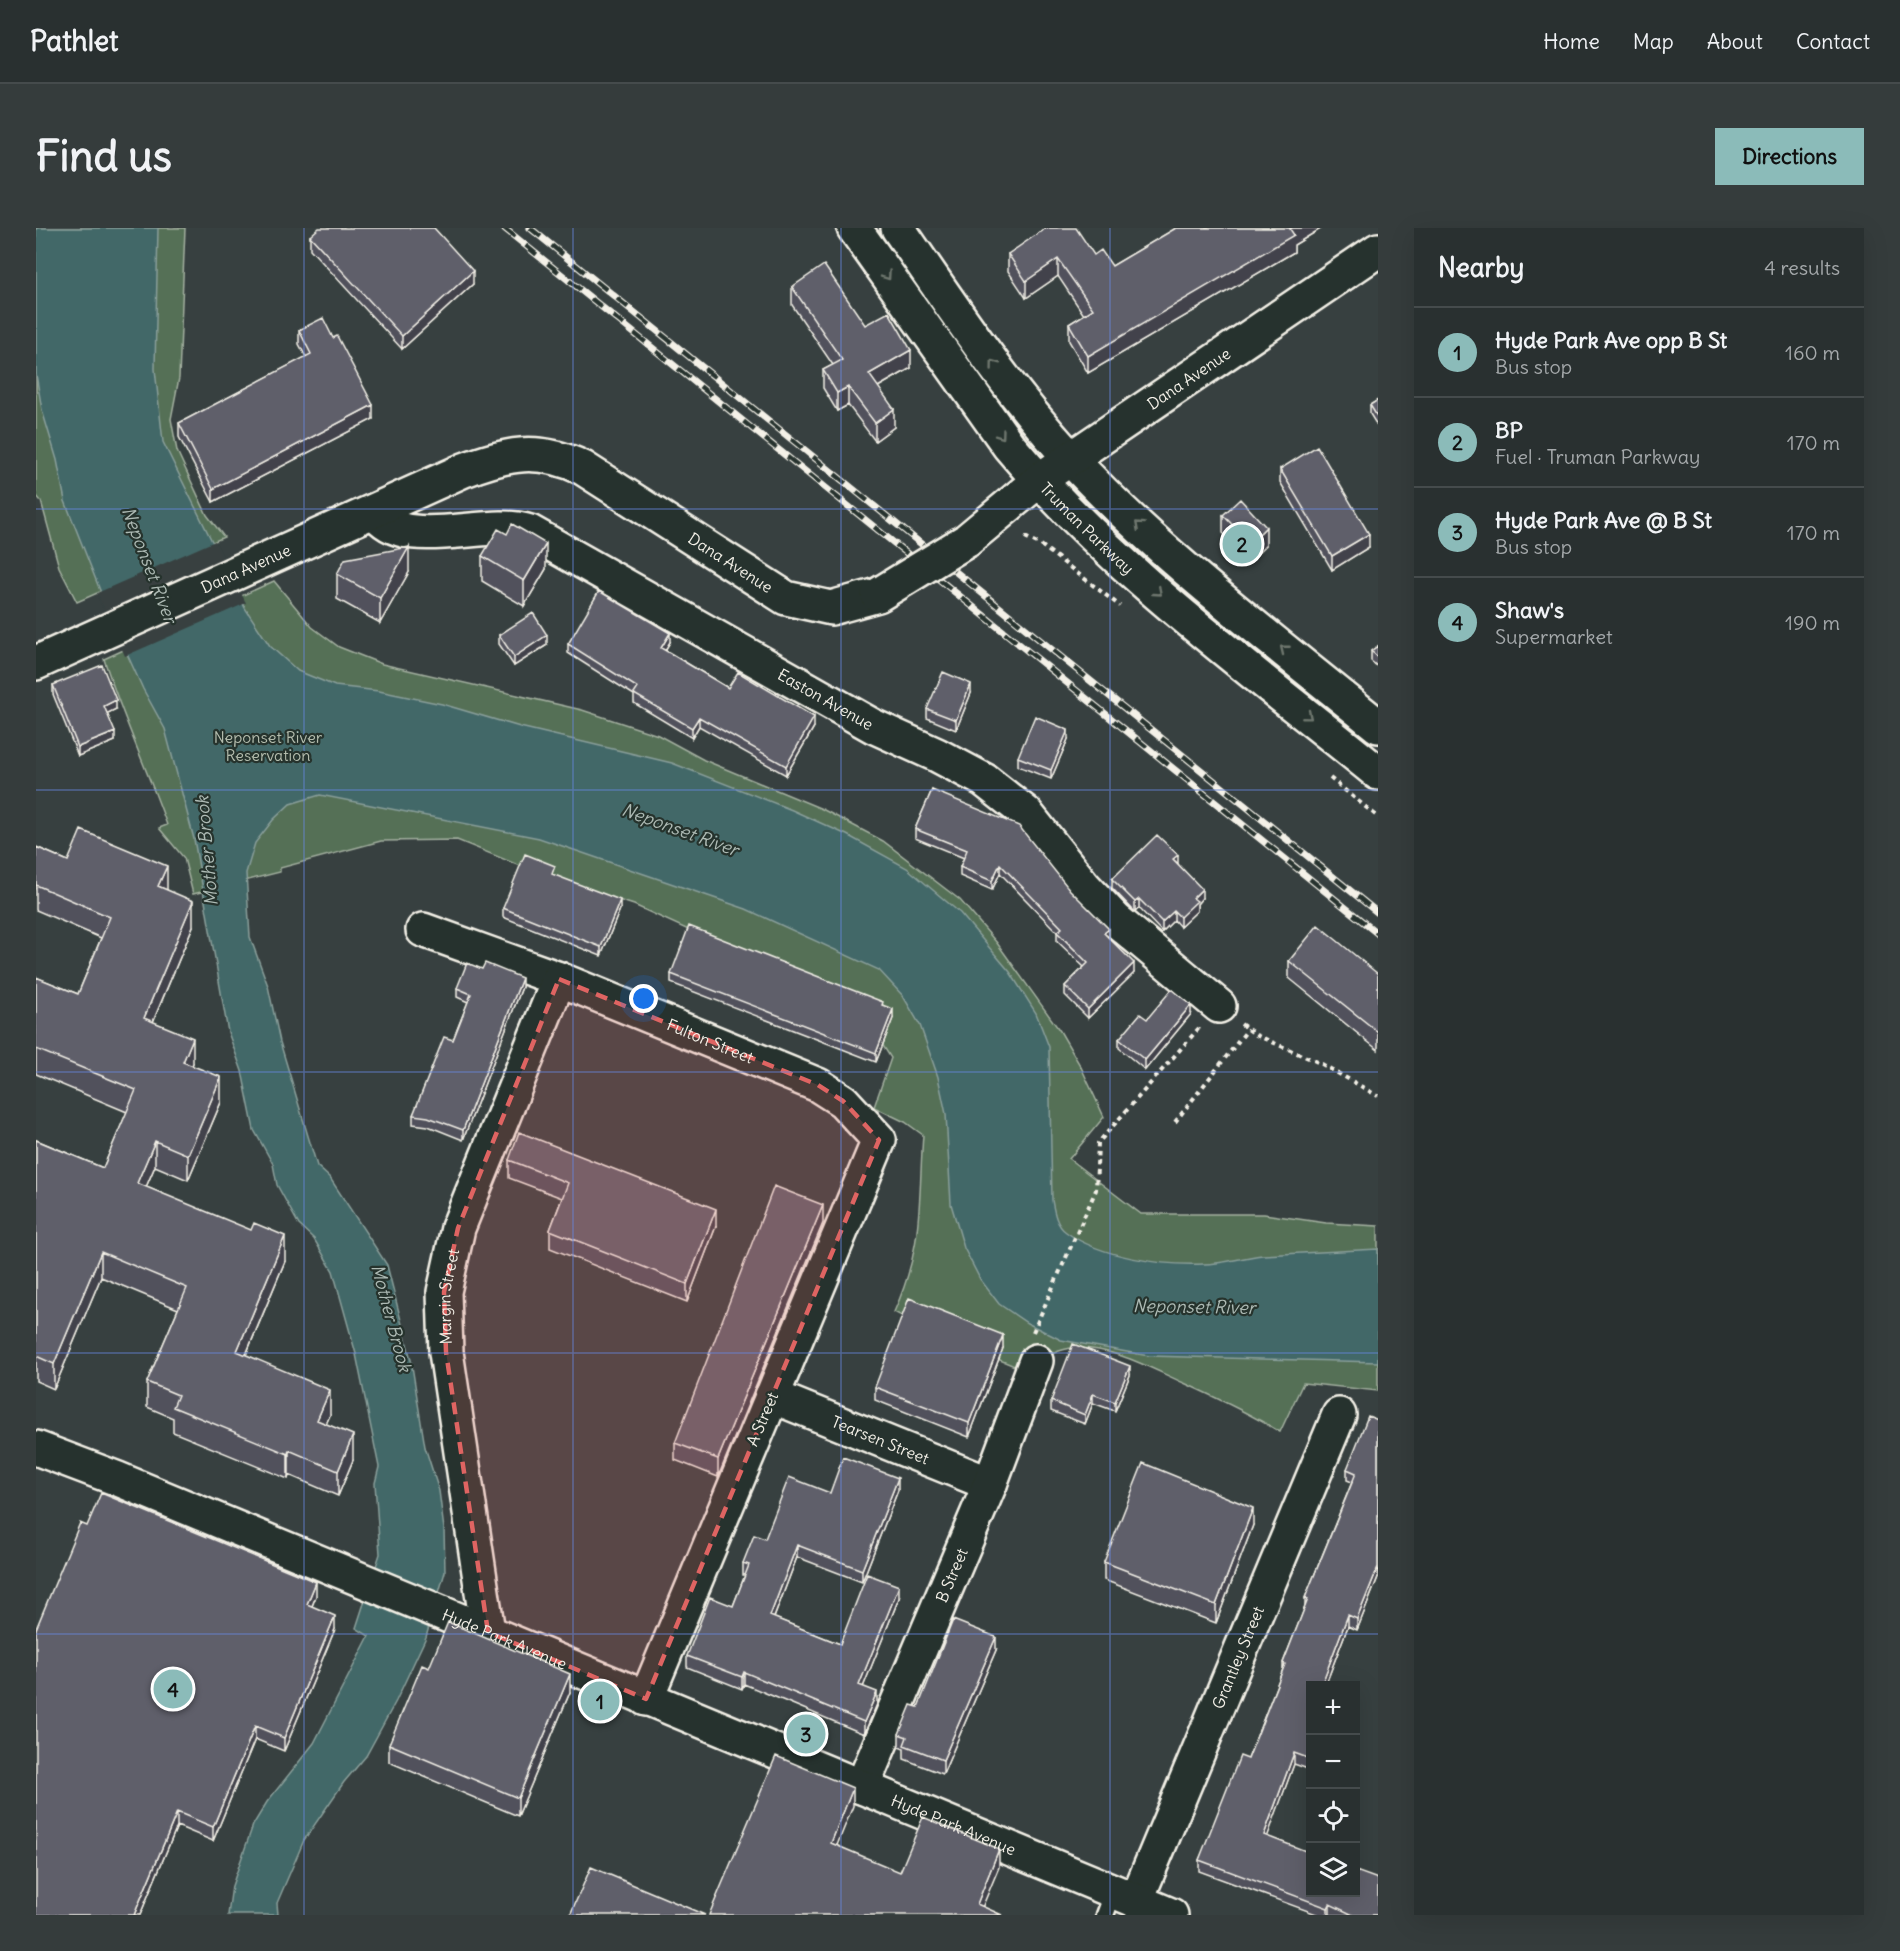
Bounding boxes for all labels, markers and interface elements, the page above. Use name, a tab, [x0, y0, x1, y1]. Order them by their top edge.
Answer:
text: Pathlet	[30, 23, 119, 59]
text: Home	[1543, 28, 1600, 55]
text: Map	[1633, 28, 1674, 55]
text: About	[1707, 28, 1763, 55]
text: Contact	[1796, 28, 1870, 55]
button: Directions	[1715, 128, 1864, 185]
text: Find us	[36, 130, 172, 182]
text: Nearby	[1438, 251, 1524, 284]
text: 4 results	[1764, 255, 1840, 280]
one-way arrow	[880, 270, 891, 281]
text: Hyde Park Ave opp B St	[1495, 326, 1727, 354]
text: 1	[1454, 340, 1461, 365]
text: 160 m	[1785, 340, 1840, 365]
street label: Dana Avenue	[1143, 343, 1234, 414]
text: Bus stop	[1495, 354, 1572, 379]
one-way arrow	[990, 360, 1001, 371]
text: BP	[1495, 416, 1523, 444]
one-way arrow	[994, 428, 1005, 439]
text: 2	[1452, 430, 1463, 455]
text: 170 m	[1787, 430, 1840, 455]
text: Fuel · Truman Parkway	[1495, 444, 1700, 469]
street label: Truman Parkway	[1036, 478, 1138, 578]
water label: Neponset River	[117, 504, 183, 629]
text: Hyde Park Ave @ B St	[1495, 506, 1712, 534]
text: 3	[1452, 520, 1463, 545]
text: 170 m	[1787, 520, 1840, 545]
one-way arrow	[1135, 521, 1145, 532]
pin: 2	[1222, 522, 1262, 566]
street label: Dana Avenue	[685, 528, 777, 597]
text: Bus stop	[1495, 534, 1572, 559]
street label: Dana Avenue	[198, 540, 294, 597]
one-way arrow	[1151, 585, 1161, 596]
text: Shaw's	[1495, 596, 1564, 624]
text: 4	[1452, 610, 1463, 635]
text: 190 m	[1785, 610, 1840, 635]
text: Supermarket	[1495, 624, 1613, 649]
one-way arrow	[1279, 645, 1290, 656]
street label: Easton Avenue	[774, 664, 877, 734]
one-way arrow	[1301, 709, 1312, 720]
park label: Neponset River Reservation	[214, 727, 323, 765]
water label: Mother Brook	[190, 793, 223, 907]
water label: Neponset River	[619, 798, 744, 862]
your location	[629, 984, 658, 1013]
street label: Fulton Street	[664, 1014, 757, 1068]
street label: Margin Street	[434, 1246, 463, 1345]
water label: Mother Brook	[366, 1261, 417, 1376]
water label: Neponset River	[1133, 1294, 1258, 1319]
street label: A Street	[742, 1388, 783, 1449]
street label: Tearsen Street	[829, 1411, 933, 1469]
street label: B Street	[931, 1544, 972, 1605]
street label: Grantley Street	[1207, 1602, 1268, 1712]
street label: Hyde Park Avenue	[439, 1604, 570, 1674]
pin: 4	[154, 1666, 192, 1712]
pin: 1	[580, 1678, 620, 1724]
map controls	[1306, 1681, 1360, 1897]
button: +	[1306, 1681, 1360, 1735]
pin: 3	[786, 1712, 826, 1756]
button: −	[1306, 1735, 1360, 1789]
button: locate	[1306, 1789, 1360, 1843]
street label: Hyde Park Avenue	[888, 1790, 1019, 1860]
button: layers	[1306, 1843, 1360, 1897]

